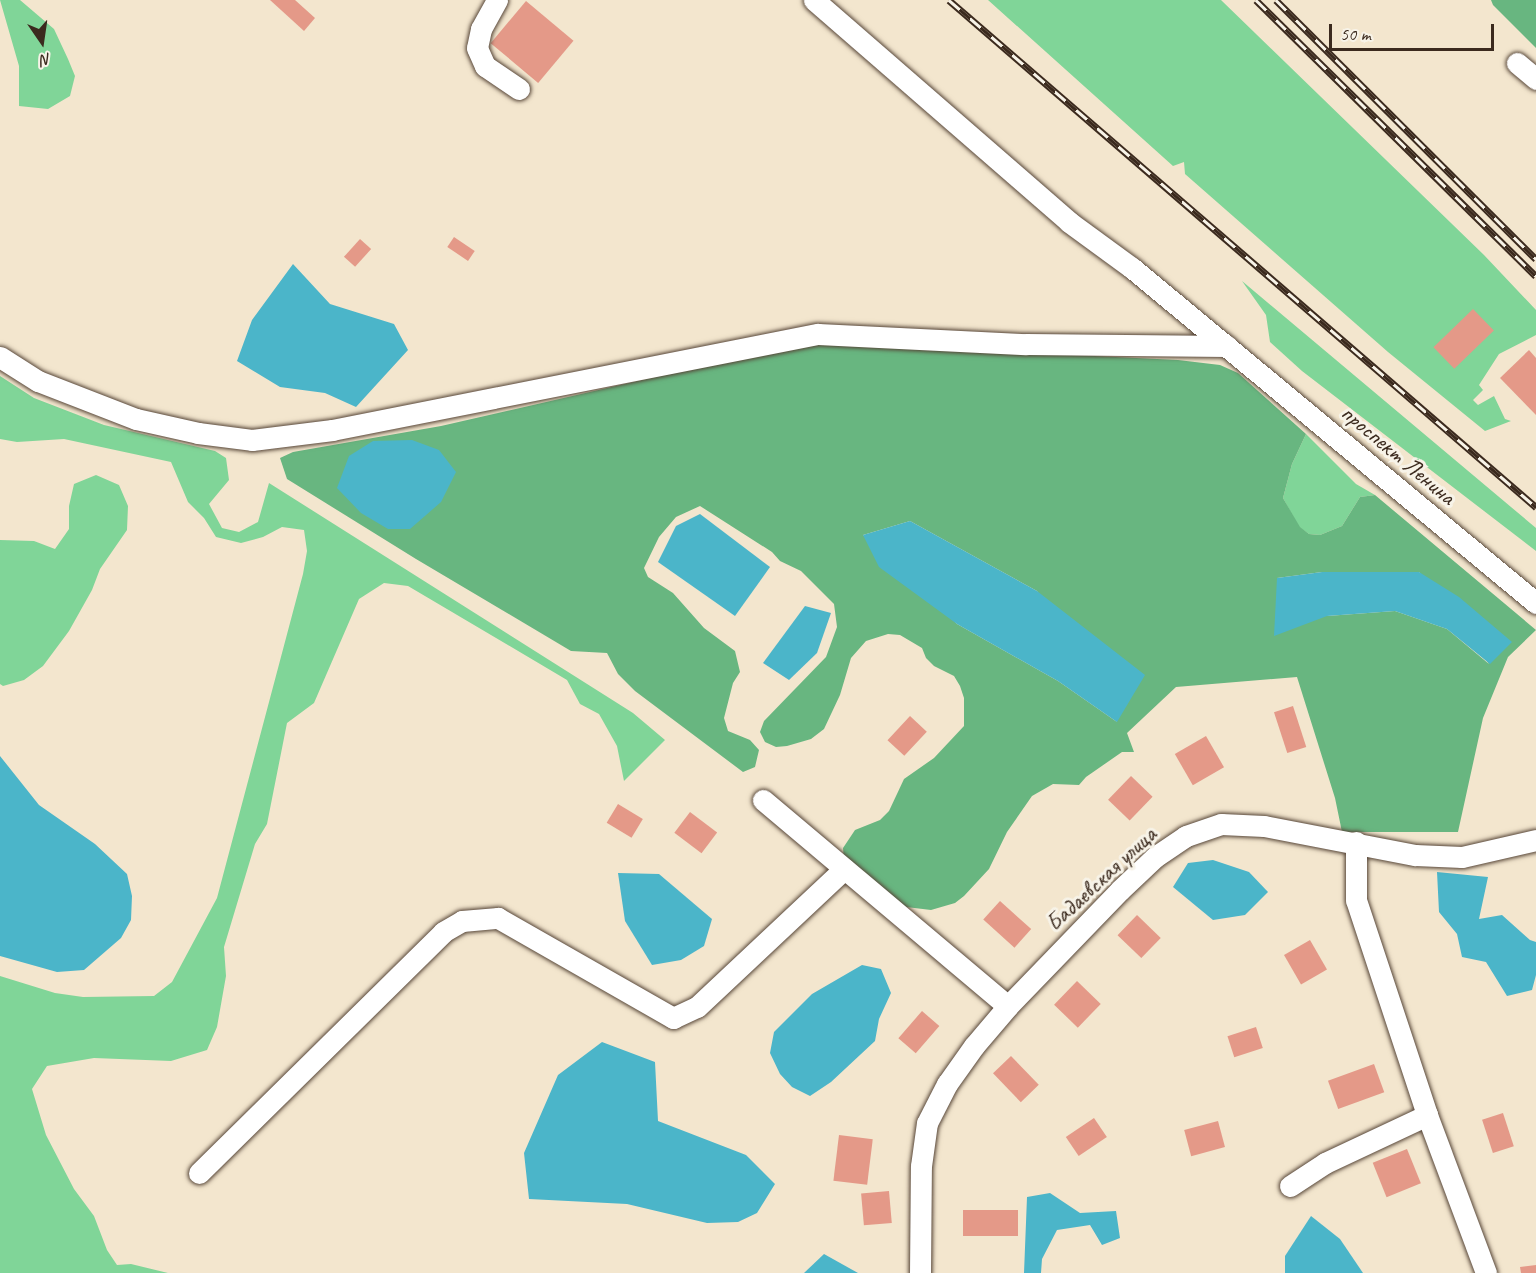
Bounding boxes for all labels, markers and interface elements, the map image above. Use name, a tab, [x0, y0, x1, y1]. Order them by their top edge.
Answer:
north arrow	[12, 12, 72, 72]
scale bar	[1332, 12, 1497, 50]
text: 50 m	[1340, 23, 1371, 45]
text: N	[39, 49, 53, 70]
street label: проспект Ленина	[1334, 398, 1462, 512]
street label: Бадаевская улица	[1039, 820, 1163, 938]

